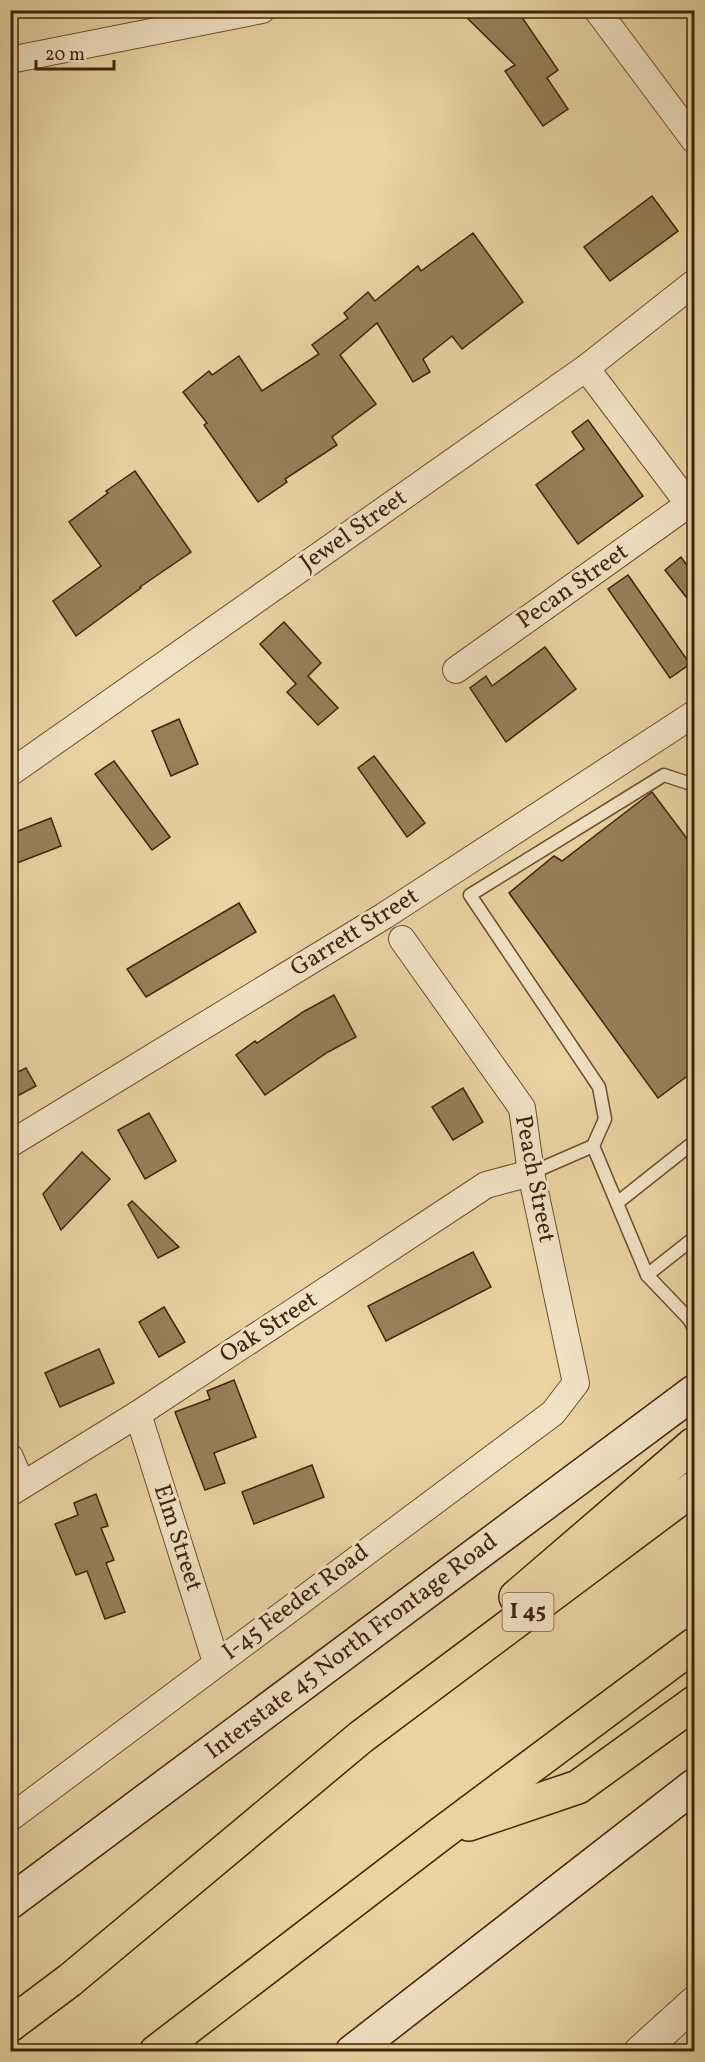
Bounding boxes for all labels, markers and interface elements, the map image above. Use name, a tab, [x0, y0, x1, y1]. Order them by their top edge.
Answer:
scale bar	[36, 33, 114, 71]
text: 20 m	[45, 43, 85, 68]
street label: Jewel Street	[294, 482, 414, 580]
street label: Pecan Street	[510, 536, 636, 638]
street label: Garrett Street	[284, 880, 426, 986]
street label: Peach Street	[505, 1112, 563, 1246]
street label: Oak Street	[213, 1284, 325, 1372]
street label: Elm Street	[144, 1480, 210, 1596]
street label: Interstate 45 North Frontage Road	[199, 1526, 505, 1768]
street label: I-45 Feeder Road	[216, 1537, 376, 1669]
road number: I 45	[502, 1593, 554, 1631]

